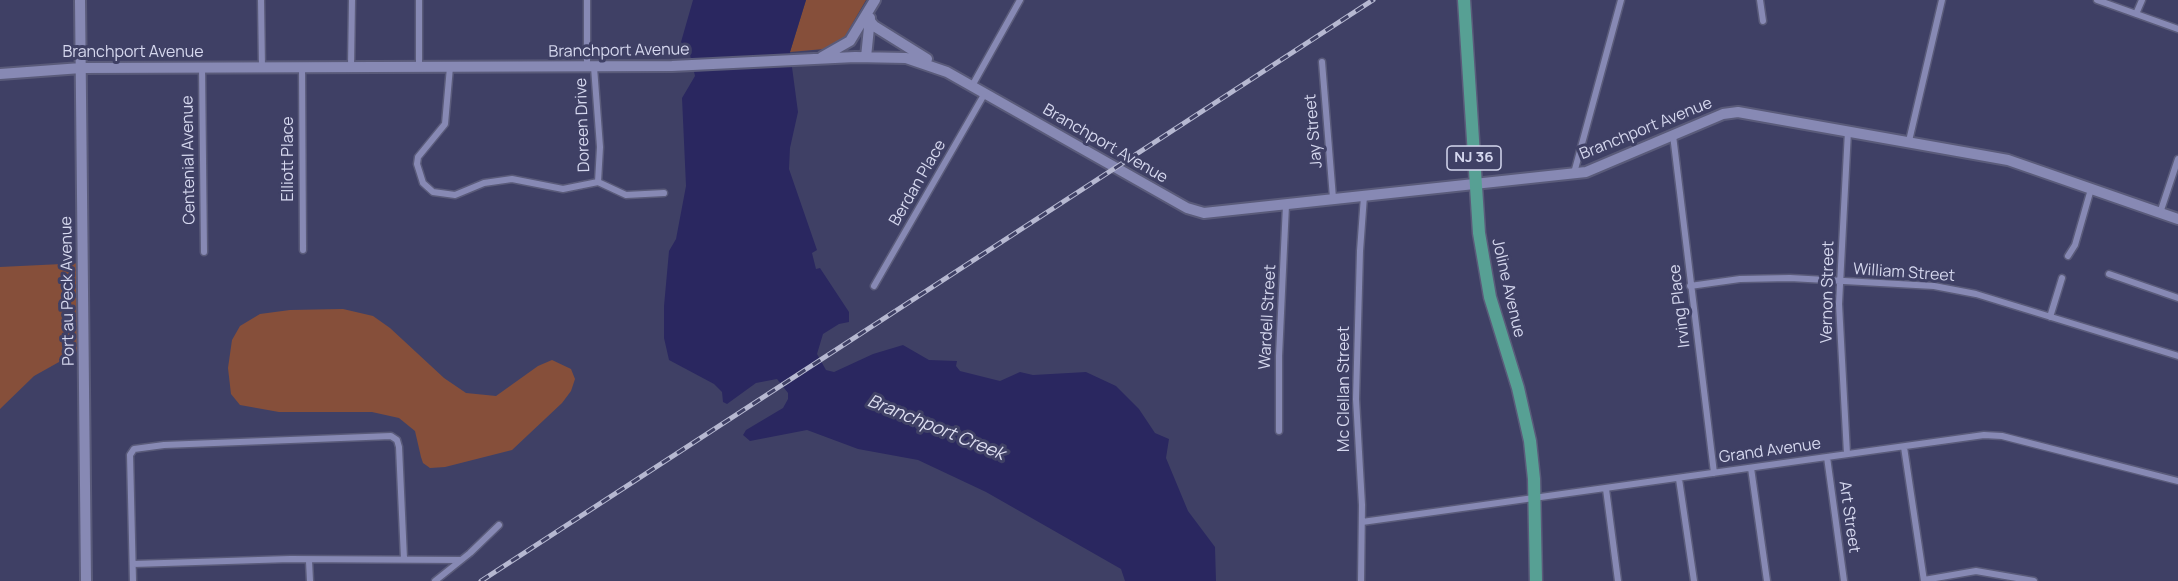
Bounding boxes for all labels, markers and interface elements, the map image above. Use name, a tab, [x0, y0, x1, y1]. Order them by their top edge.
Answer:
street label: Branchport Avenue	[548, 40, 690, 62]
street label: Branchport Avenue	[62, 43, 204, 63]
street label: Doreen Drive	[572, 77, 594, 173]
street label: Jay Street	[1301, 93, 1327, 169]
street label: Branchport Avenue	[1577, 94, 1715, 164]
street label: Centenial Avenue	[178, 95, 200, 225]
street label: Branchport Avenue	[1039, 100, 1171, 188]
street label: Elliott Place	[279, 116, 299, 202]
street label: Berdan Place	[886, 137, 950, 229]
road number: NJ 36	[1447, 146, 1501, 170]
street label: Port au Peck Avenue	[57, 216, 79, 366]
street label: Joline Avenue	[1487, 237, 1529, 339]
street label: Vernon Street	[1818, 241, 1838, 343]
street label: William Street	[1852, 260, 1956, 286]
street label: Irving Place	[1665, 263, 1695, 349]
street label: Wardell Street	[1256, 264, 1280, 370]
street label: Mc Clellan Street	[1335, 326, 1355, 452]
water label: Branchport Creek	[864, 391, 1008, 465]
street label: Grand Avenue	[1718, 434, 1822, 468]
street label: Art Street	[1834, 480, 1864, 554]

